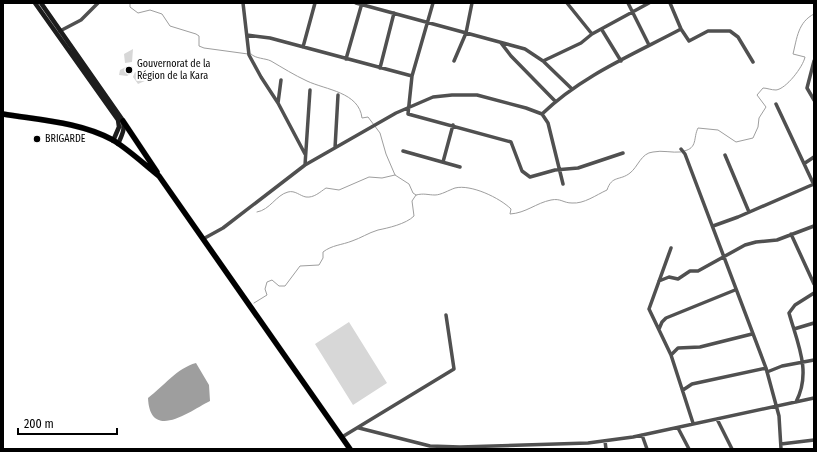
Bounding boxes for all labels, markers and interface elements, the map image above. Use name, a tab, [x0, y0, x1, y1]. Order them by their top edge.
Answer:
place label: Gouvernorat de la Région de la Kara	[137, 58, 211, 82]
marker: Gouvernorat de la Région de la Kara	[124, 65, 134, 75]
place label: BRIGARDE	[45, 133, 86, 145]
marker: BRIGARDE	[32, 134, 42, 144]
scale bar	[18, 410, 117, 436]
text: 200 m	[24, 417, 54, 431]

